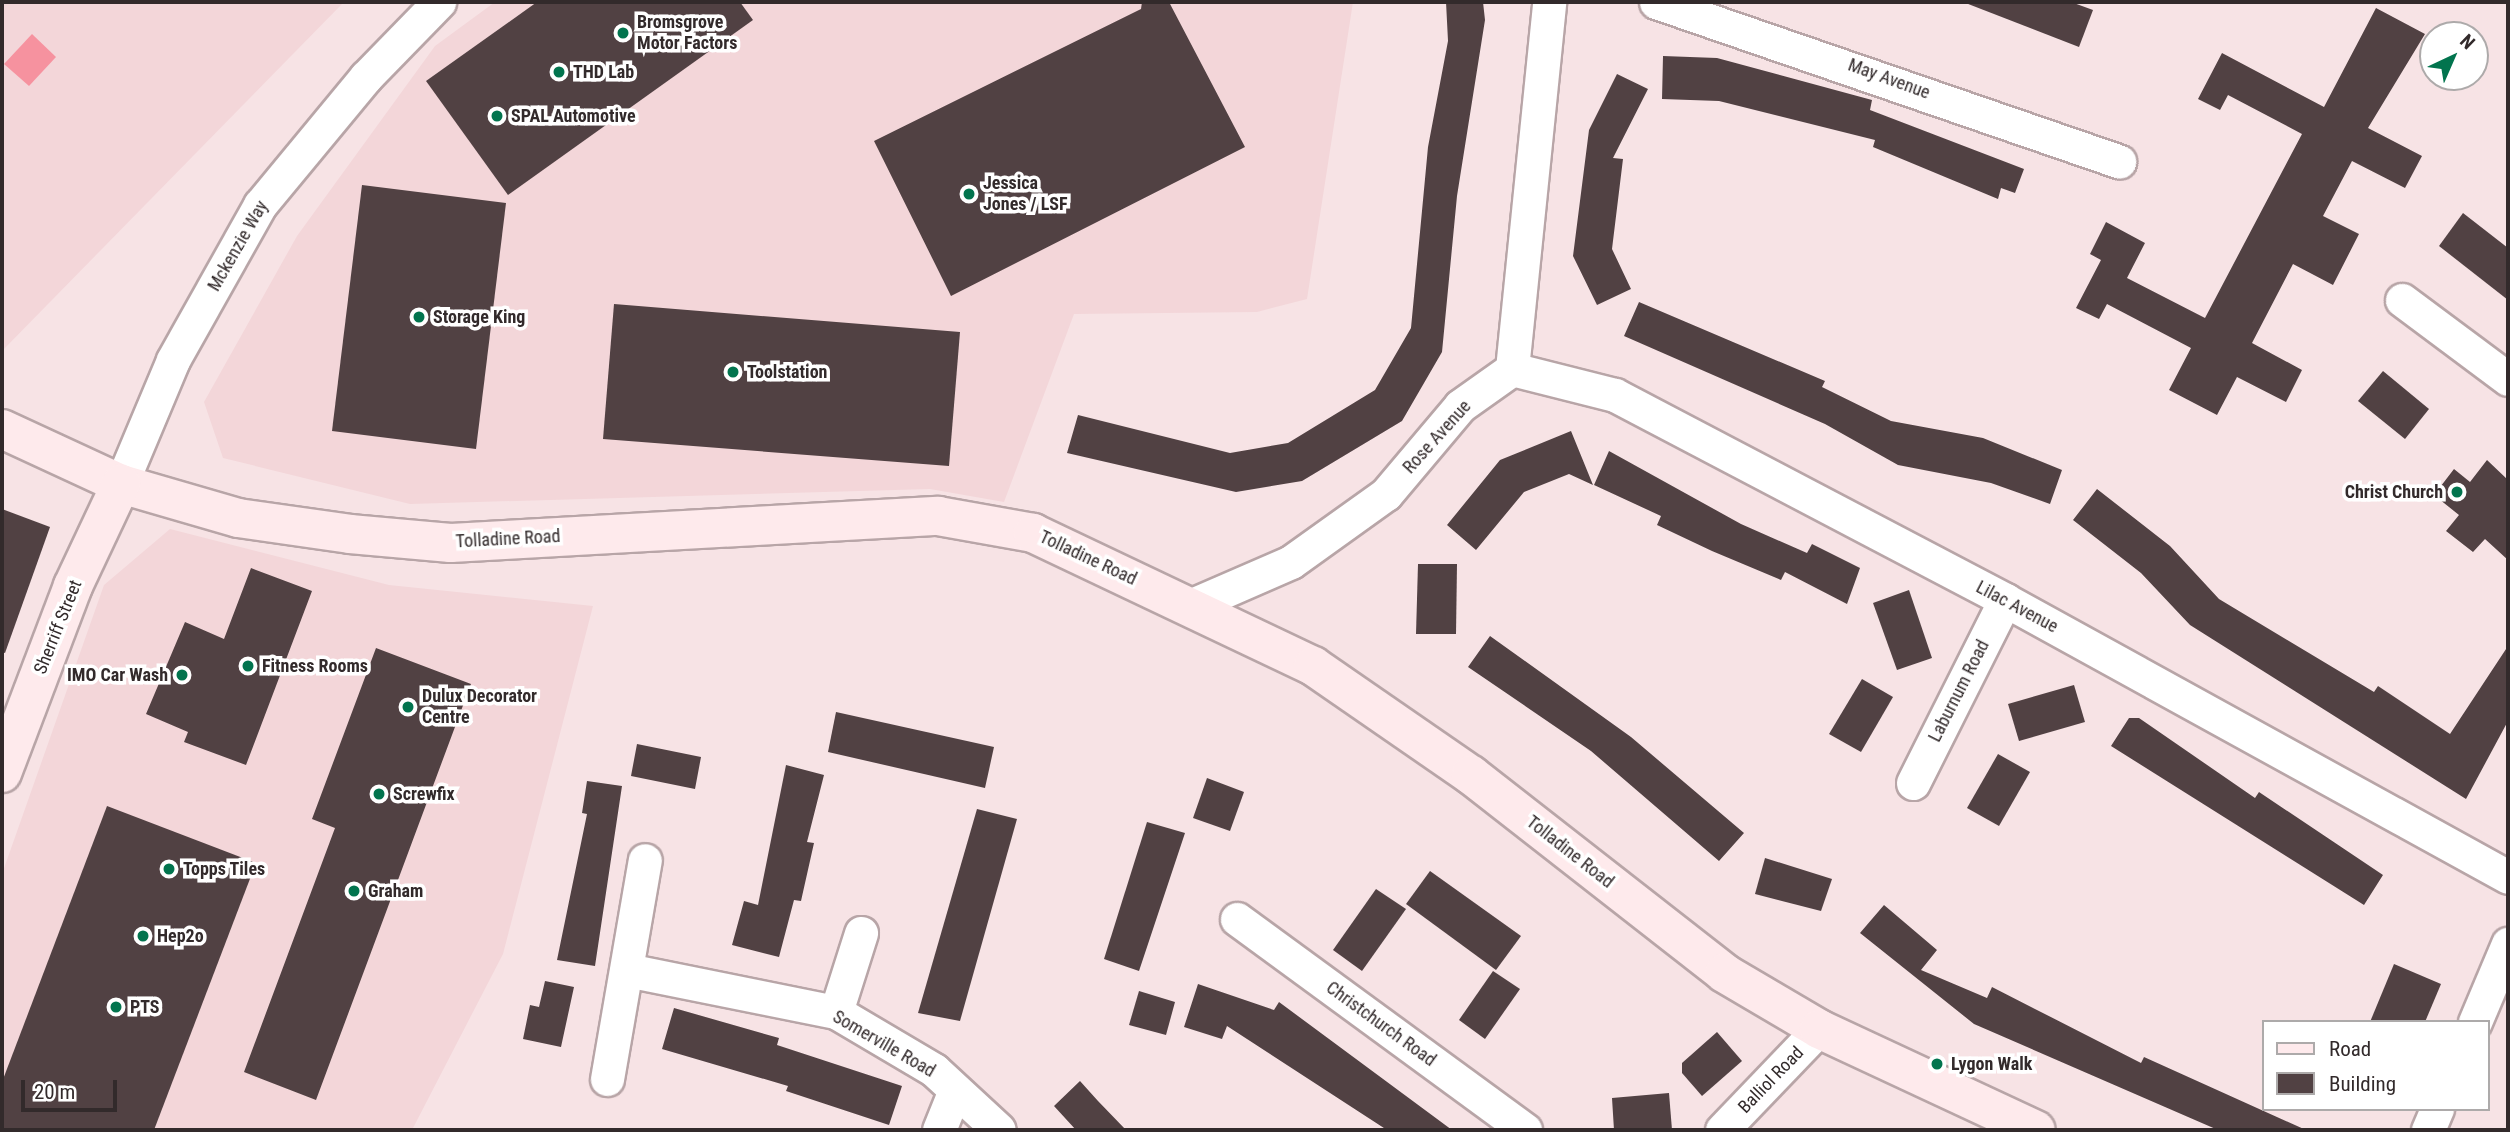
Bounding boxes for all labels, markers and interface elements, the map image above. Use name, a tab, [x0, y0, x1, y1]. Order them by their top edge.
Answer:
place label: Bromsgrove Motor Factors	[637, 12, 737, 54]
north arrow	[2419, 21, 2489, 91]
marker: Bromsgrove Motor Factors	[615, 25, 631, 41]
text: N	[2455, 30, 2480, 54]
street label: May Avenue	[1845, 54, 1933, 104]
place label: THD Lab	[573, 61, 634, 83]
marker: THD Lab	[551, 64, 567, 80]
place label: SPAL Automotive	[511, 105, 636, 127]
marker: SPAL Automotive	[489, 108, 505, 124]
place label: Jessica Jones / LSF	[983, 173, 1068, 216]
marker: Jessica Jones / LSF	[961, 186, 977, 202]
street label: Mckenzie Way	[203, 197, 273, 295]
place label: Storage King	[433, 306, 525, 328]
marker: Storage King	[411, 309, 427, 325]
place label: Toolstation	[747, 361, 827, 383]
marker: Toolstation	[725, 364, 741, 380]
street label: Rose Avenue	[1398, 396, 1476, 478]
place label: Christ Church	[2345, 481, 2443, 503]
marker: Christ Church	[2449, 484, 2465, 500]
street label: Tolladine Road	[455, 525, 561, 553]
street label: Tolladine Road	[1036, 526, 1140, 590]
street label: Lilac Avenue	[1972, 576, 2062, 638]
street label: Sherriff Street	[29, 577, 87, 677]
street label: Laburnum Road	[1924, 636, 1994, 746]
place label: Fitness Rooms	[262, 655, 368, 677]
marker: Fitness Rooms	[240, 658, 256, 674]
place label: IMO Car Wash	[67, 664, 168, 686]
marker: IMO Car Wash	[174, 667, 190, 683]
place label: Dulux Decorator Centre	[422, 686, 537, 728]
marker: Dulux Decorator Centre	[400, 699, 416, 715]
place label: Screwfix	[393, 783, 455, 805]
marker: Screwfix	[371, 786, 387, 802]
street label: Tolladine Road	[1522, 811, 1618, 893]
place label: Topps Tiles	[183, 858, 266, 880]
marker: Topps Tiles	[161, 861, 177, 877]
place label: Graham	[368, 880, 423, 902]
marker: Graham	[346, 883, 362, 899]
place label: Hep2o	[157, 925, 204, 947]
marker: Hep2o	[135, 928, 151, 944]
street label: Christchurch Road	[1322, 977, 1440, 1071]
place label: PTS	[130, 996, 160, 1018]
marker: PTS	[108, 999, 124, 1015]
street label: Somerville Road	[829, 1006, 939, 1082]
legend	[2262, 1020, 2489, 1111]
text: Road	[2329, 1037, 2371, 1061]
street label: Balliol Road	[1734, 1042, 1808, 1118]
place label: Lygon Walk	[1951, 1053, 2032, 1075]
marker: Lygon Walk	[1929, 1056, 1945, 1072]
scale bar	[24, 1066, 121, 1110]
text: Building	[2329, 1072, 2396, 1096]
text: 20 m	[34, 1080, 75, 1104]

